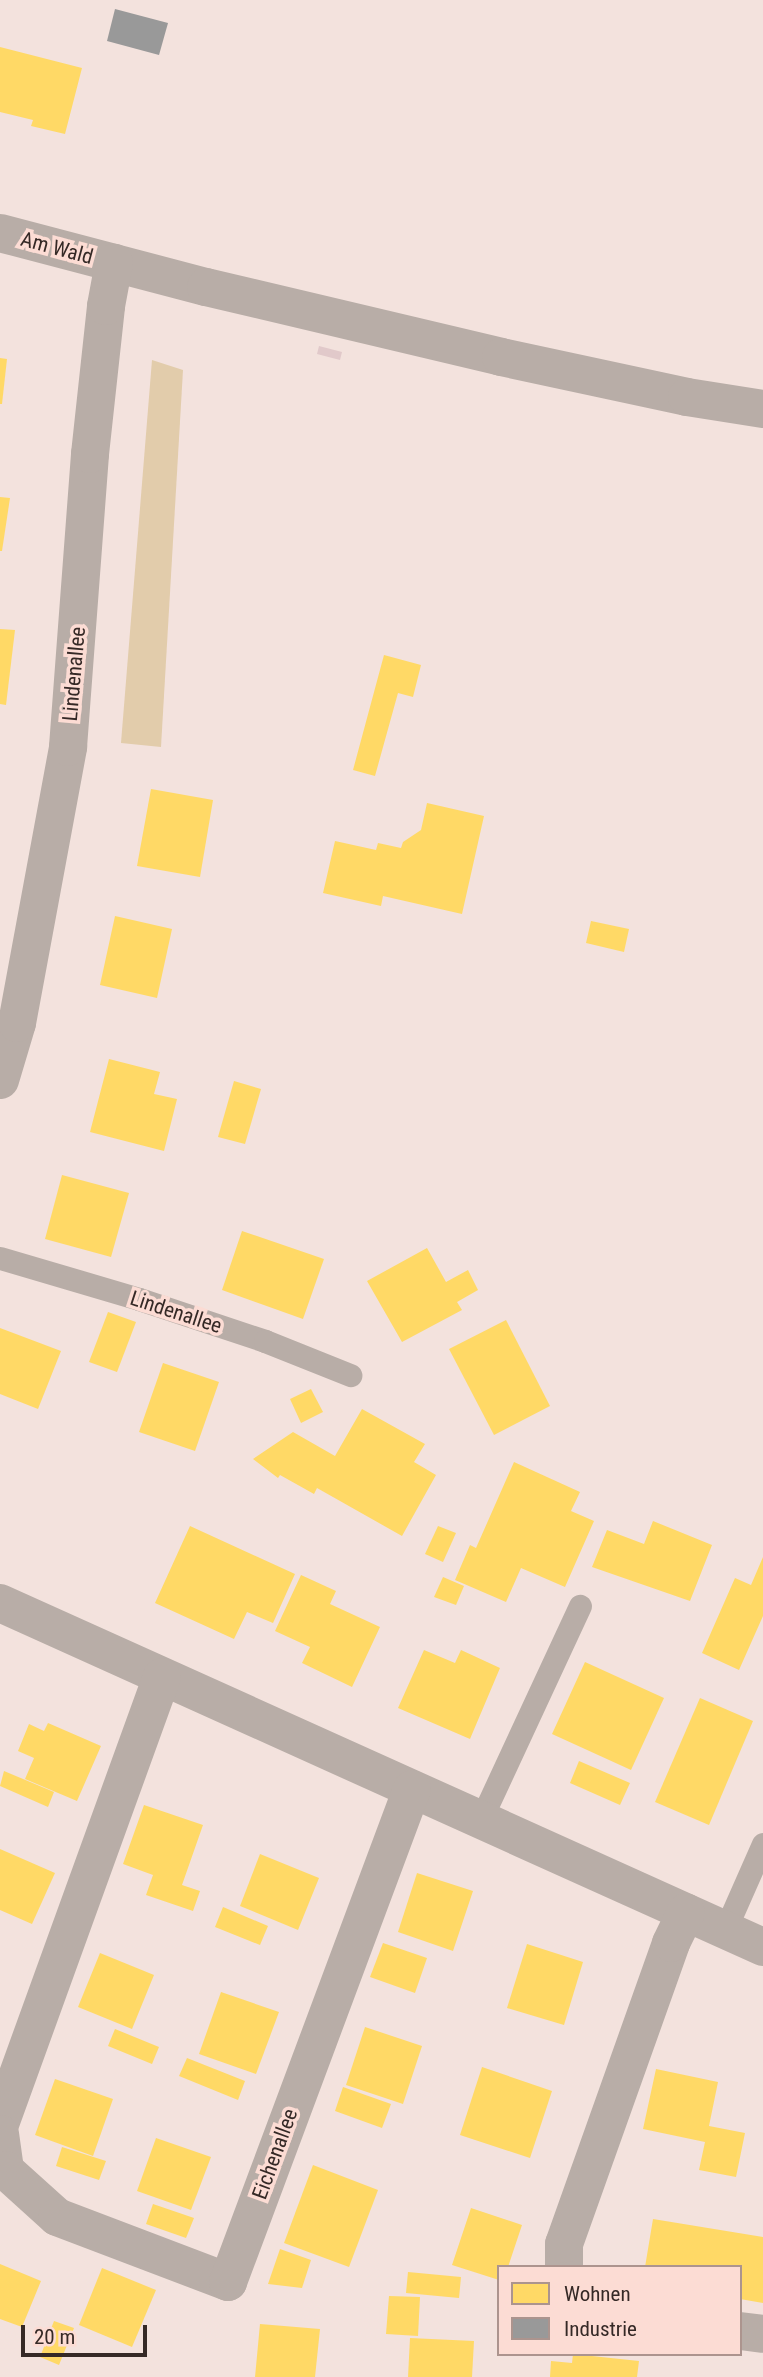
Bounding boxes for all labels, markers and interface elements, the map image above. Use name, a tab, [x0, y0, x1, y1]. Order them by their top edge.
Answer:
street label: Am Wald	[18, 226, 96, 270]
street label: Lindenallee	[57, 626, 91, 722]
street label: Lindenallee	[127, 1285, 225, 1339]
street label: Eichenallee	[247, 2105, 303, 2203]
legend	[497, 2265, 742, 2356]
text: Wohnen	[564, 2282, 631, 2306]
scale bar	[24, 2310, 150, 2354]
text: Industrie	[564, 2317, 637, 2341]
text: 20 m	[34, 2325, 75, 2349]

